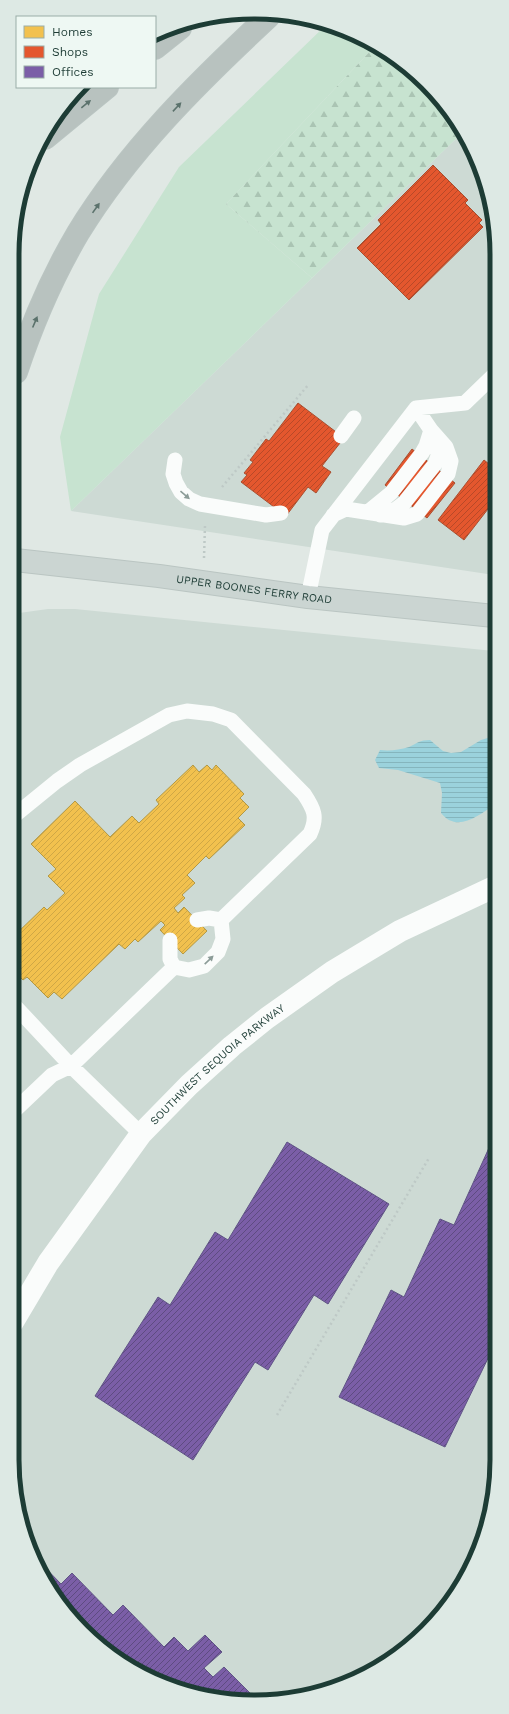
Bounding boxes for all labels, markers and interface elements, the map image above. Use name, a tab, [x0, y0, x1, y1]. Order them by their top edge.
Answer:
legend	[16, 16, 156, 88]
text: Homes	[52, 25, 93, 39]
text: Shops	[52, 45, 88, 59]
text: Offices	[52, 65, 94, 79]
one-way arrow	[81, 100, 92, 108]
one-way arrow	[173, 102, 182, 112]
one-way arrow	[92, 203, 100, 213]
one-way arrow	[32, 316, 38, 328]
one-way arrow	[180, 491, 190, 500]
street label: UPPER BOONES FERRY ROAD	[175, 573, 333, 606]
one-way arrow	[204, 955, 214, 965]
street label: SOUTHWEST SEQUOIA PARKWAY	[148, 1001, 288, 1128]

